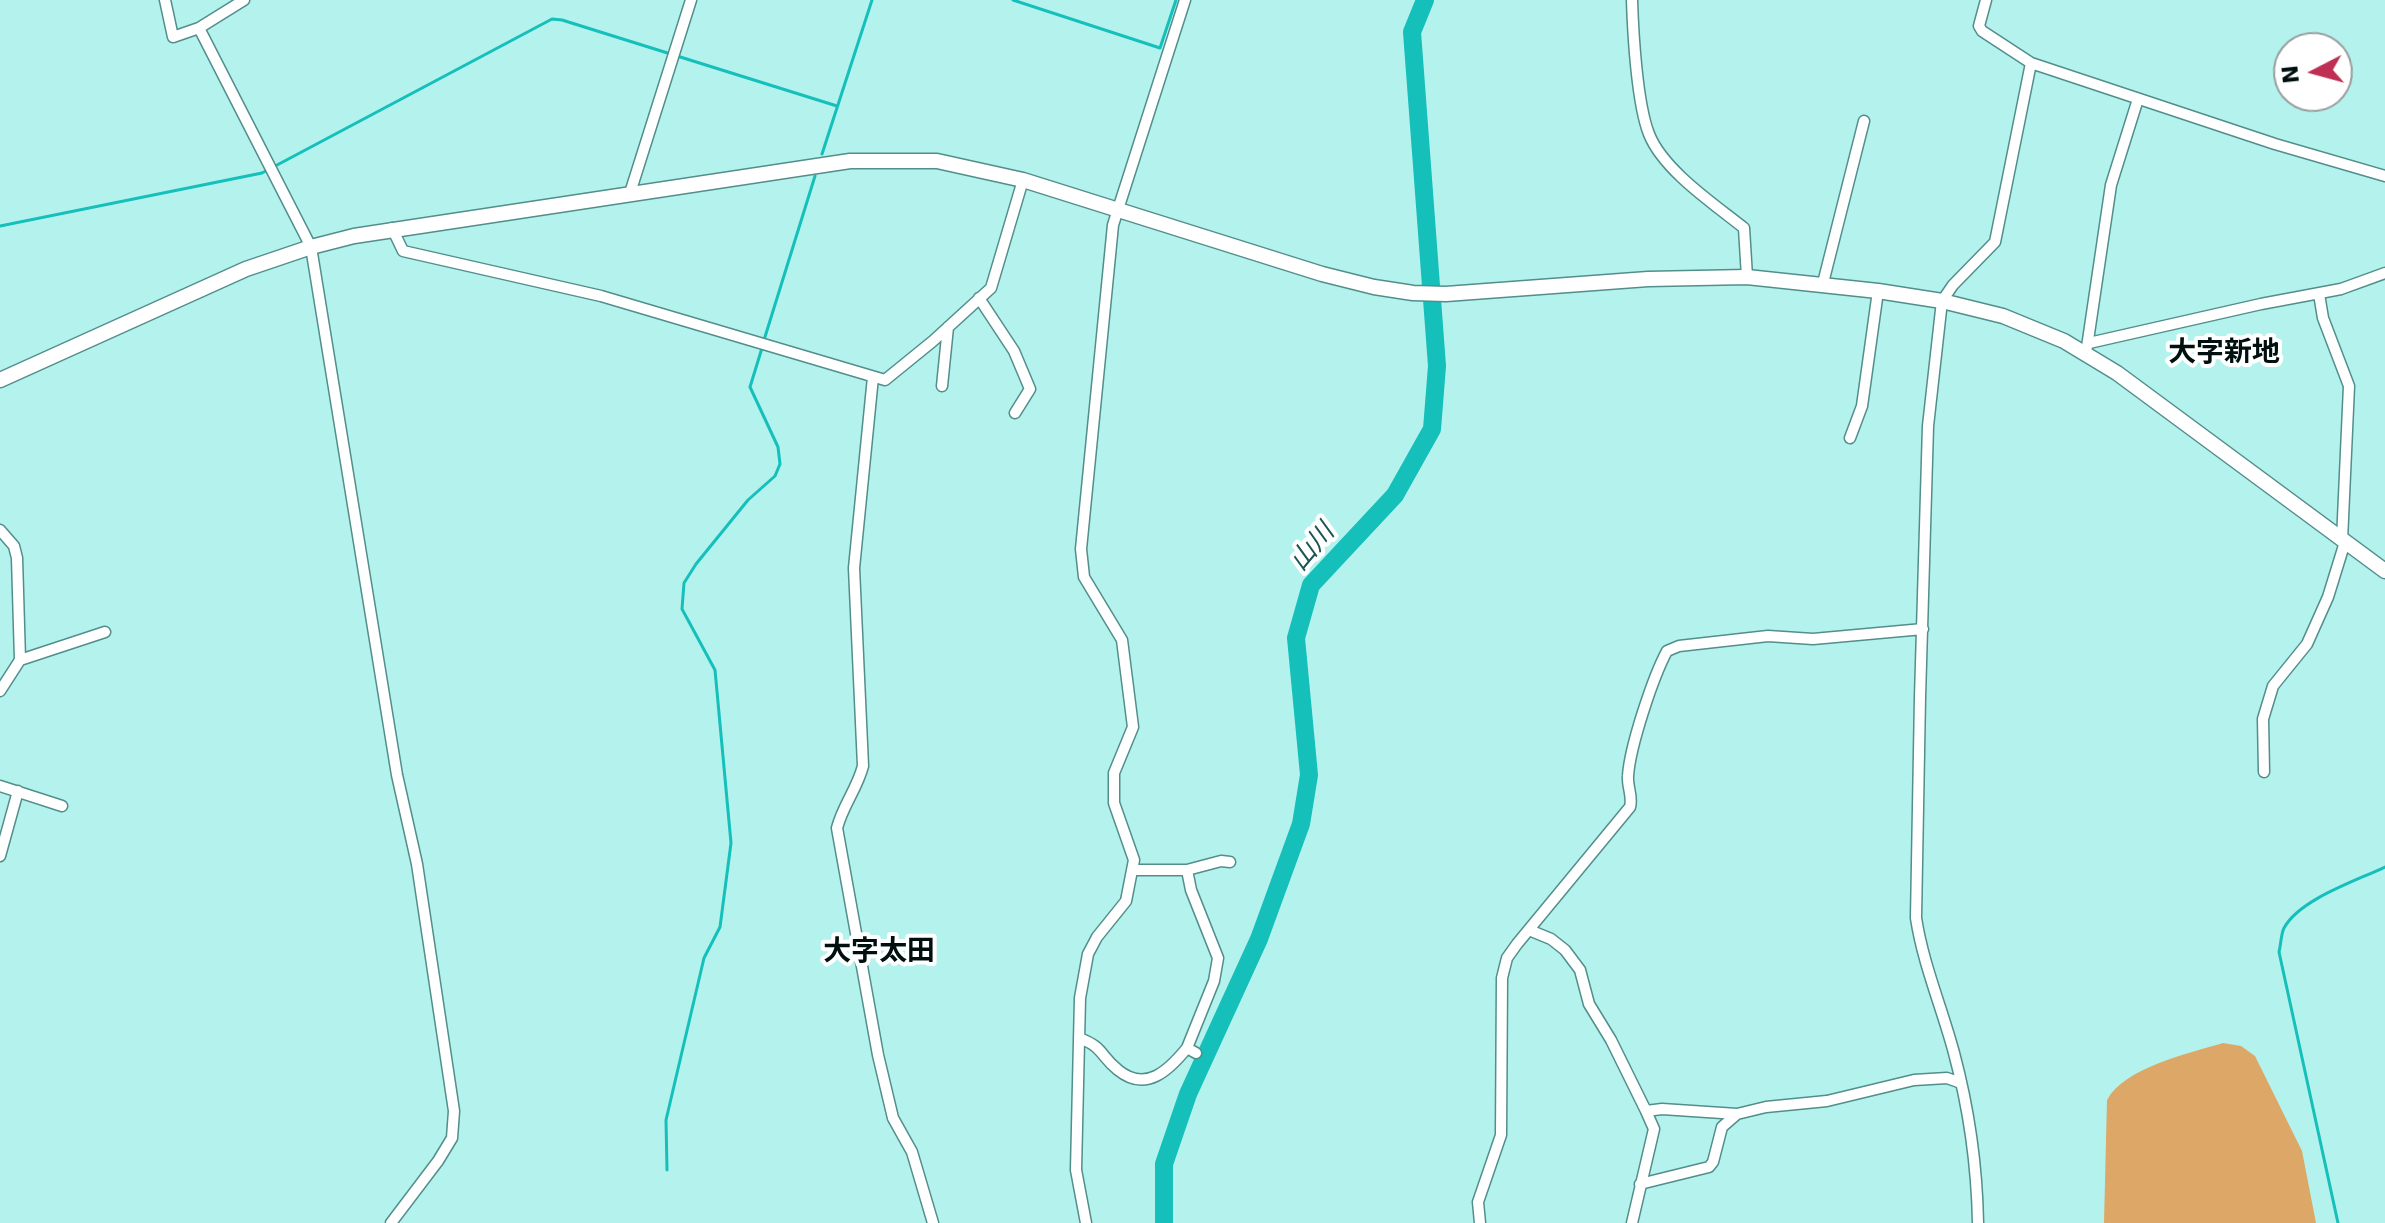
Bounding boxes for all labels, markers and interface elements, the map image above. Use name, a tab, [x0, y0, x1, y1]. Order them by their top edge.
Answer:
north arrow	[2273, 32, 2353, 112]
text: N	[2277, 64, 2304, 85]
district label: 大字新地	[2168, 337, 2280, 371]
water label: 山川	[1284, 518, 1342, 578]
district label: 大字太田	[823, 936, 935, 970]

